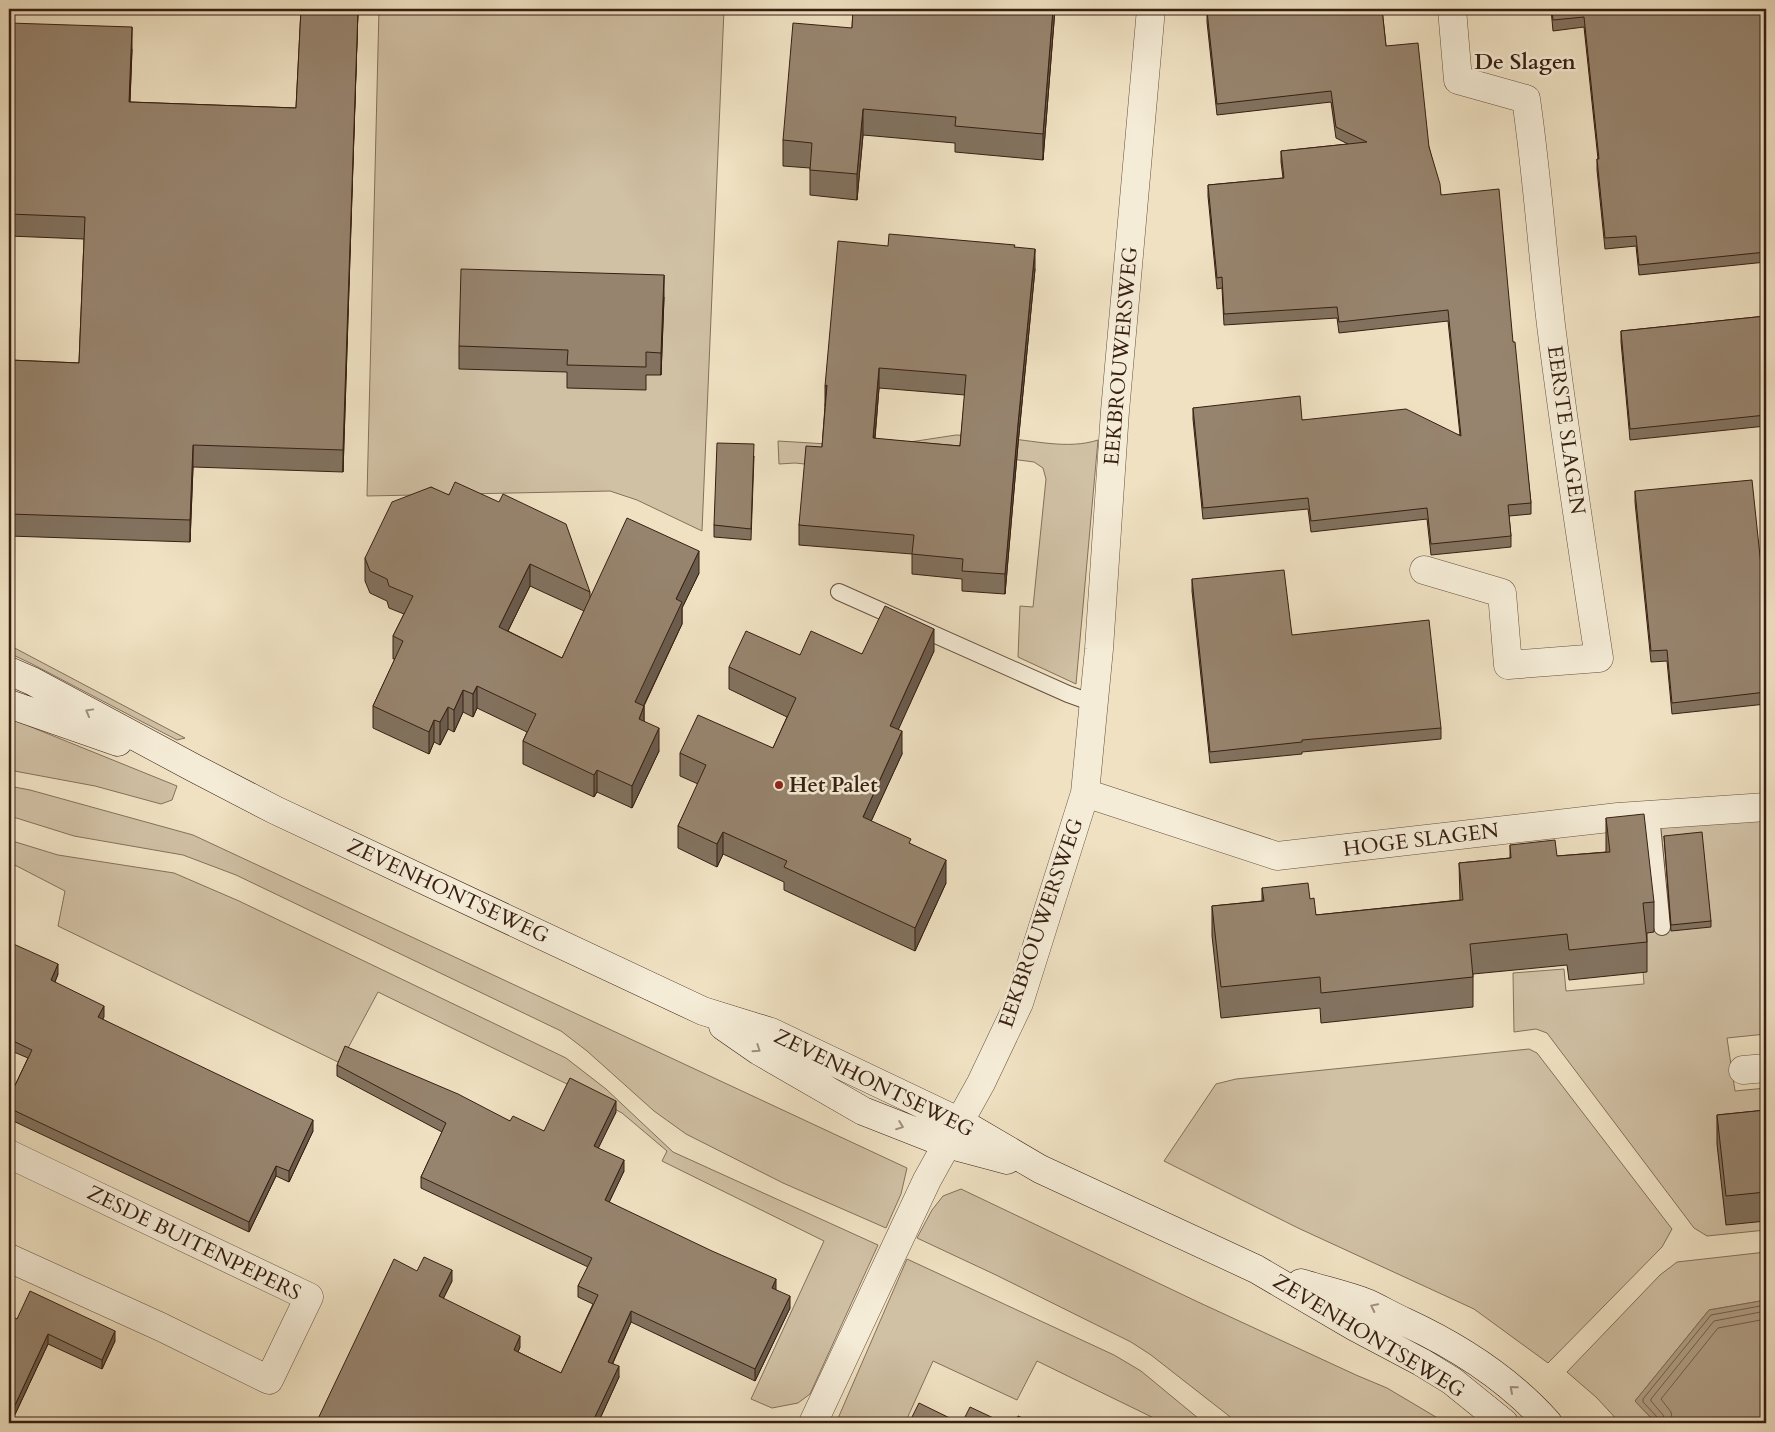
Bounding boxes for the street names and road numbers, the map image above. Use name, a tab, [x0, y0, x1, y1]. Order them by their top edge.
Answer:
street label: EEKBROUWERSWEG	[1097, 245, 1145, 467]
street label: EERSTE SLAGEN	[1540, 343, 1592, 517]
street label: EEKBROUWERSWEG	[992, 814, 1091, 1032]
street label: HOGE SLAGEN	[1342, 816, 1501, 864]
street label: ZEVENHONTSEWEG	[342, 831, 554, 951]
street label: ZEVENHONTSEWEG	[769, 1022, 979, 1144]
street label: ZESDE BUITENPEPERS	[82, 1178, 306, 1308]
street label: ZEVENHONTSEWEG	[1267, 1267, 1471, 1405]

